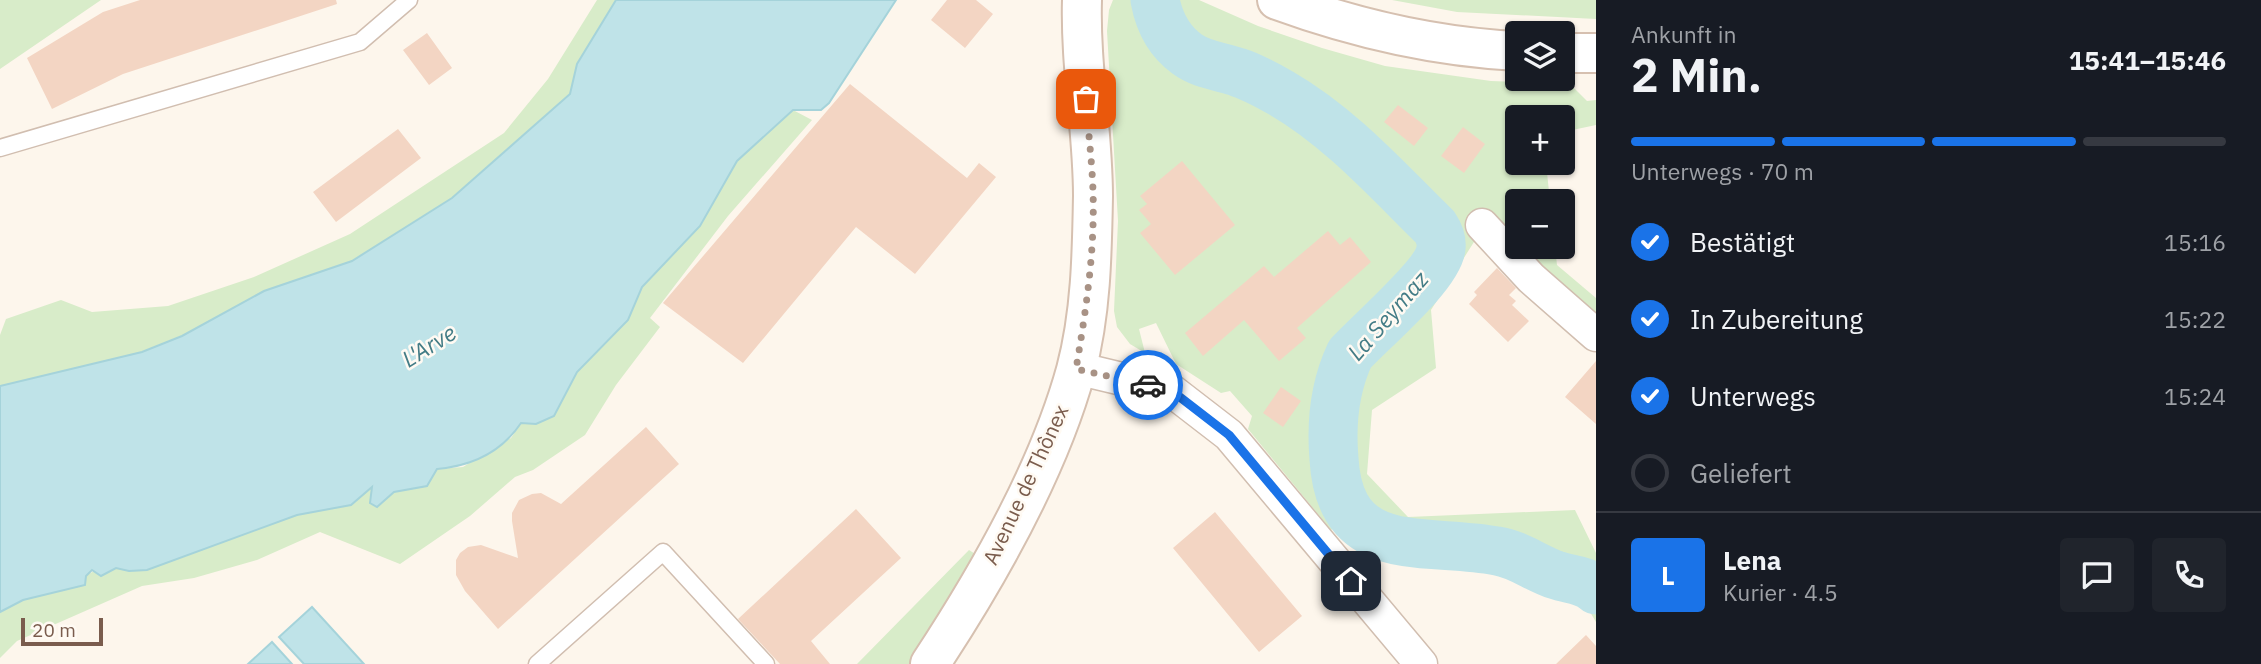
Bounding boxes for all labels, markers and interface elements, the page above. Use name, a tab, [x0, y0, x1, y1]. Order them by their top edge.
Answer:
text: Ankunft in	[1631, 19, 1737, 49]
map controls	[1505, 21, 1575, 259]
button: layers	[1505, 21, 1575, 91]
text: 15:41–15:46	[2069, 43, 2226, 77]
text: 2 Min.	[1631, 45, 1762, 105]
pin	[1056, 69, 1116, 129]
icon: bag	[1067, 80, 1105, 118]
button: +	[1505, 105, 1575, 175]
text: Unterwegs · 70 m	[1631, 156, 1814, 186]
button: −	[1505, 189, 1575, 259]
icon: check	[1631, 223, 1669, 261]
text: Bestätigt	[1690, 225, 1795, 259]
text: 15:16	[2164, 227, 2226, 257]
water label: La Seymaz	[1340, 264, 1435, 366]
icon: check	[1631, 300, 1669, 338]
text: In Zubereitung	[1690, 302, 1863, 336]
text: 15:22	[2164, 304, 2226, 334]
water label: L'Arve	[396, 317, 461, 373]
courier	[1113, 350, 1183, 420]
icon: car	[1129, 366, 1167, 404]
icon: check	[1631, 377, 1669, 415]
text: Unterwegs	[1690, 379, 1816, 413]
text: 15:24	[2164, 381, 2226, 411]
street label: Avenue de Thônex	[976, 400, 1075, 569]
text: Geliefert	[1690, 456, 1792, 490]
button: chat	[2060, 538, 2134, 612]
button: phone	[2152, 538, 2226, 612]
text: Lena	[1723, 543, 1781, 577]
pin	[1321, 551, 1381, 611]
text: L	[1661, 558, 1675, 592]
icon: home	[1332, 562, 1370, 600]
text: Kurier · 4.5	[1723, 577, 1838, 607]
scale bar	[21, 615, 103, 647]
text: 20 m	[32, 618, 76, 642]

